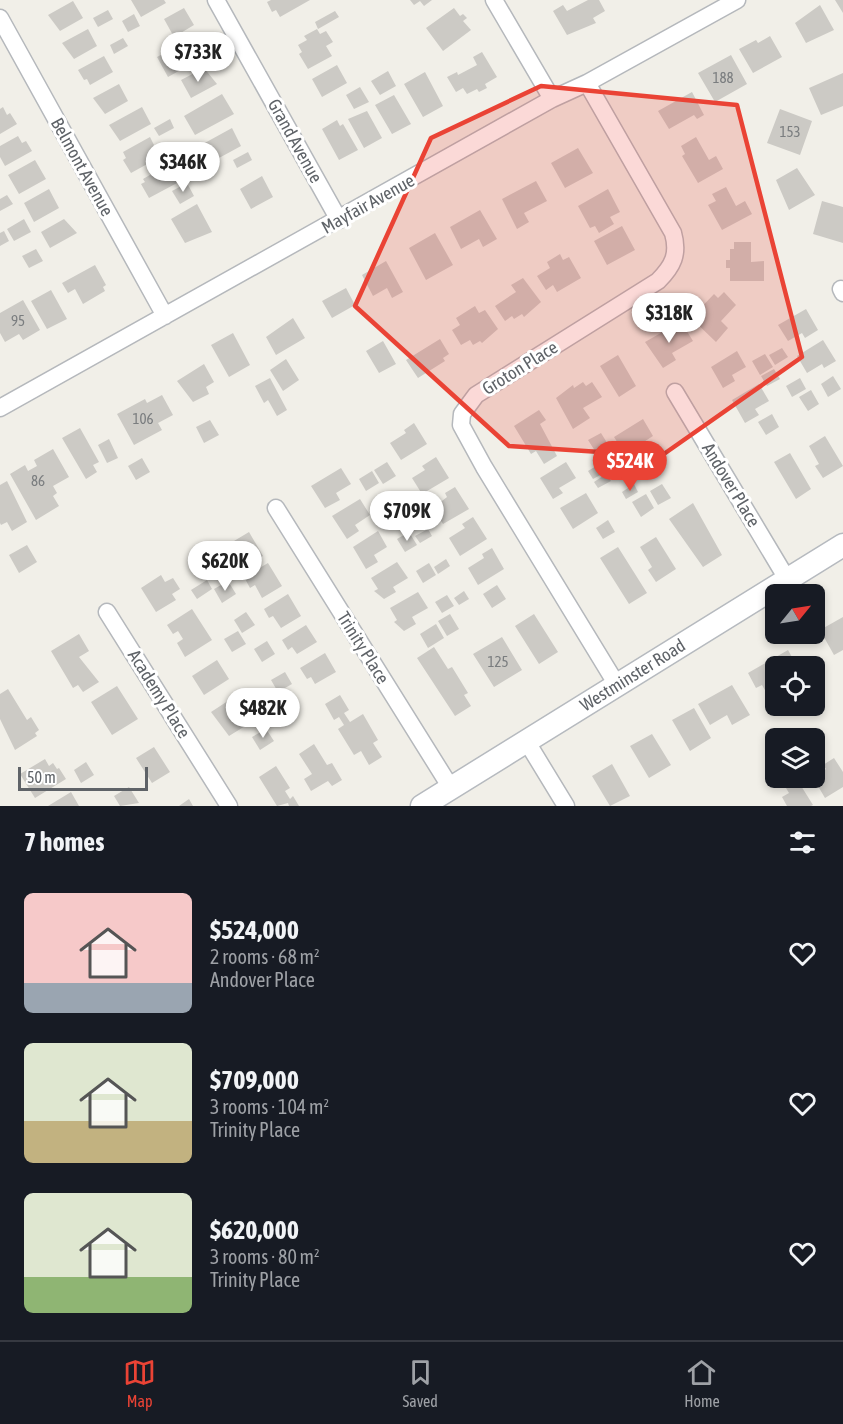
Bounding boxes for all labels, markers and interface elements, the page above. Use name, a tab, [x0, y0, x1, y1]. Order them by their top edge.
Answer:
pin: $733K	[156, 32, 240, 83]
text: $733K	[175, 40, 221, 63]
house number: 188	[712, 69, 734, 86]
street label: Grand Avenue	[264, 95, 327, 186]
street label: Belmont Avenue	[47, 114, 118, 220]
house number: 153	[779, 123, 801, 140]
pin: $346K	[141, 142, 225, 193]
text: $346K	[160, 150, 206, 173]
street label: Mayfair Avenue	[318, 169, 418, 238]
pin: $318K	[627, 293, 711, 344]
text: $318K	[646, 301, 692, 324]
house number: 95	[11, 312, 25, 329]
street label: Groton Place	[478, 336, 561, 399]
house number: 106	[132, 410, 154, 427]
street label: Andover Place	[698, 439, 765, 531]
pin: $524K	[588, 441, 672, 492]
text: $524K	[607, 449, 653, 472]
house number: 86	[31, 472, 45, 489]
pin: $709K	[365, 491, 449, 542]
text: $709K	[384, 499, 430, 522]
pin: $620K	[183, 541, 267, 592]
text: $620K	[202, 549, 248, 572]
north arrow	[765, 584, 825, 644]
map controls	[765, 584, 825, 788]
street label: Trinity Place	[333, 608, 394, 688]
street label: Westminster Road	[576, 634, 689, 715]
street label: Academy Place	[124, 646, 195, 742]
house number: 125	[487, 653, 509, 670]
button: locate	[765, 656, 825, 716]
pin: $482K	[221, 688, 305, 739]
text: $482K	[240, 696, 286, 719]
button: layers	[765, 728, 825, 788]
scale bar	[18, 764, 148, 792]
text: 50 m	[27, 768, 56, 786]
icon: filters	[786, 826, 819, 859]
text: 7 homes	[24, 827, 104, 857]
text: $524,000	[210, 915, 299, 945]
icon: home	[72, 917, 144, 989]
icon: heart	[786, 937, 819, 970]
text: 2 rooms · 68 m²	[210, 945, 320, 968]
text: Andover Place	[210, 968, 315, 991]
text: $709,000	[210, 1065, 299, 1095]
icon: home	[72, 1067, 144, 1139]
icon: heart	[786, 1087, 819, 1120]
text: 3 rooms · 104 m²	[210, 1095, 329, 1118]
text: Trinity Place	[210, 1118, 300, 1141]
text: $620,000	[210, 1215, 299, 1245]
icon: home	[72, 1217, 144, 1289]
icon: heart	[786, 1237, 819, 1270]
text: 3 rooms · 80 m²	[210, 1245, 320, 1268]
text: Trinity Place	[210, 1268, 300, 1291]
tab: Map	[123, 1356, 156, 1410]
tab: Saved	[402, 1356, 438, 1410]
tab: Home	[684, 1356, 720, 1410]

